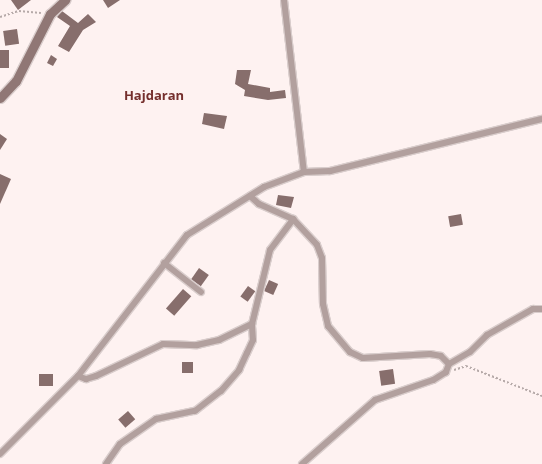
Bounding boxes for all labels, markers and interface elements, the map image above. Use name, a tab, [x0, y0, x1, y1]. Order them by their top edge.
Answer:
district label: Hajdaran	[124, 87, 184, 103]

